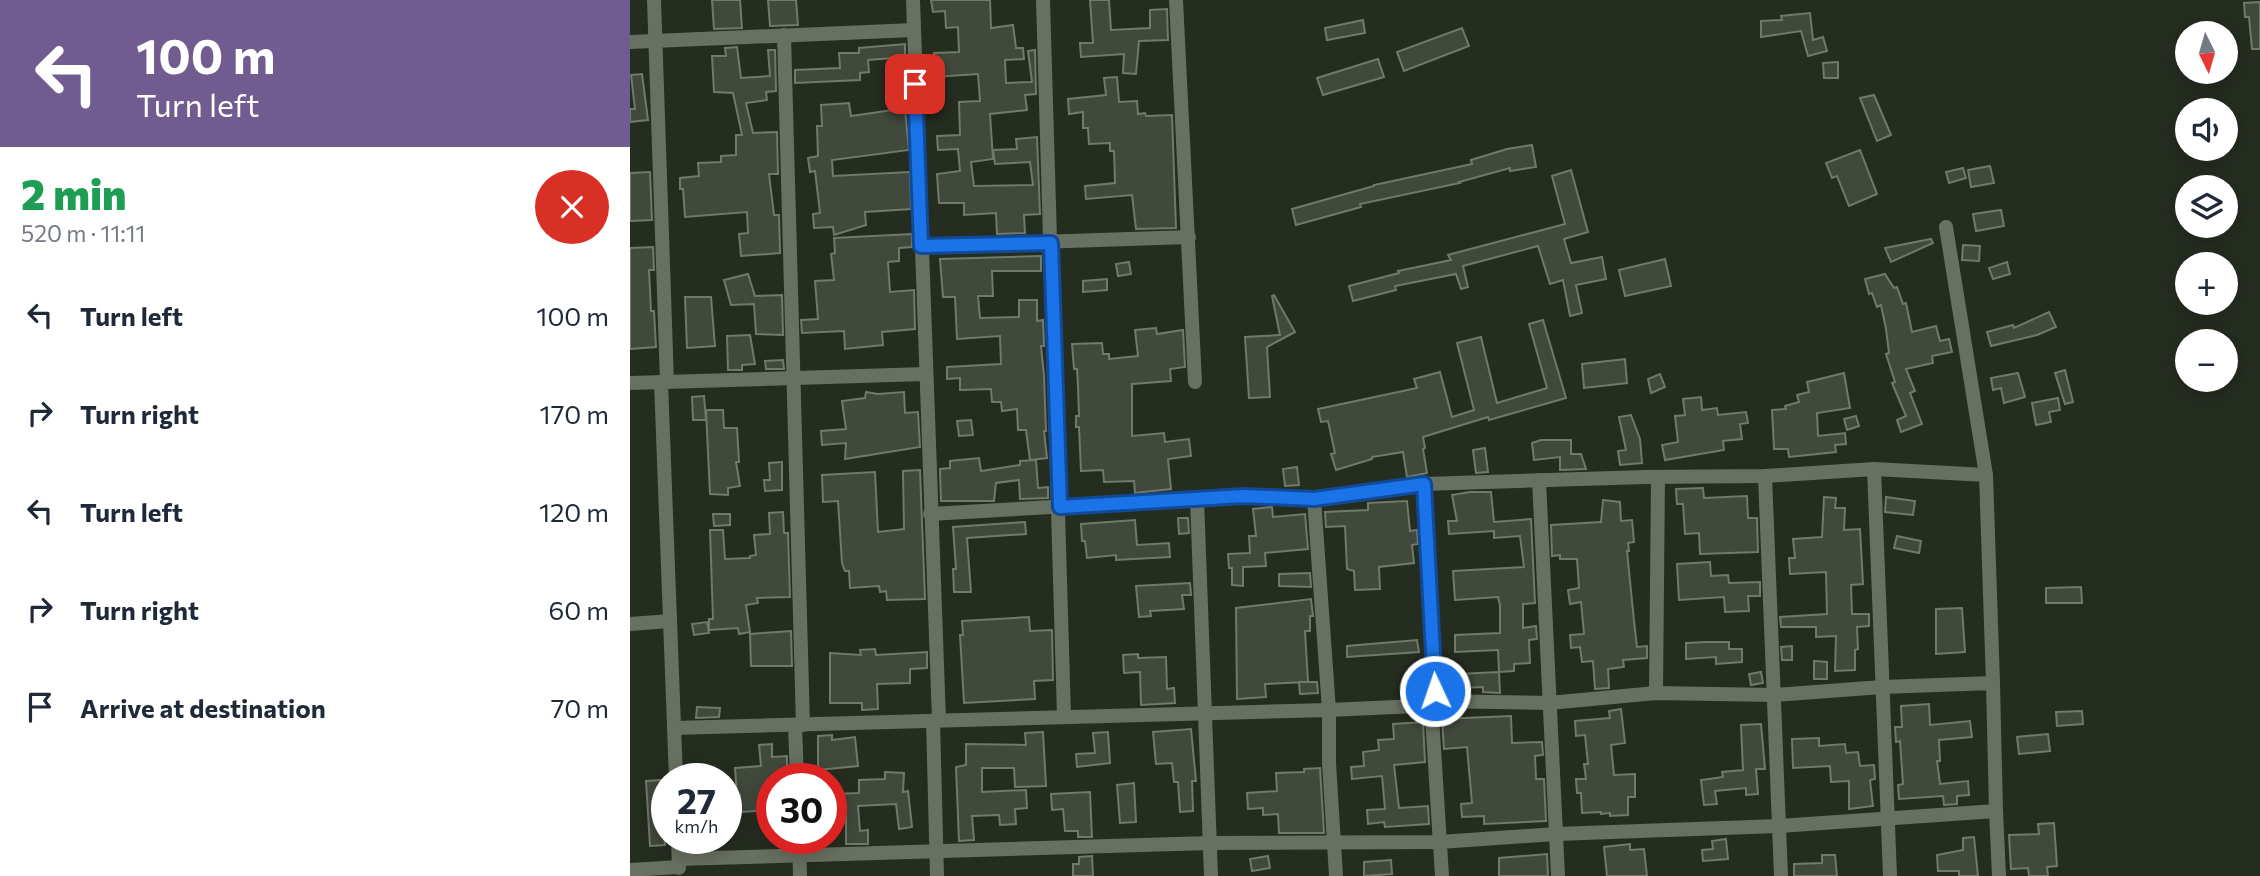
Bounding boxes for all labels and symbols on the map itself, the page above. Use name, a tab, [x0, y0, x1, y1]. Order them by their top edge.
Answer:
north arrow	[2175, 21, 2238, 84]
pin	[885, 54, 945, 114]
position arrow	[1398, 654, 1472, 728]
speed limit sign: 30	[756, 763, 847, 854]

